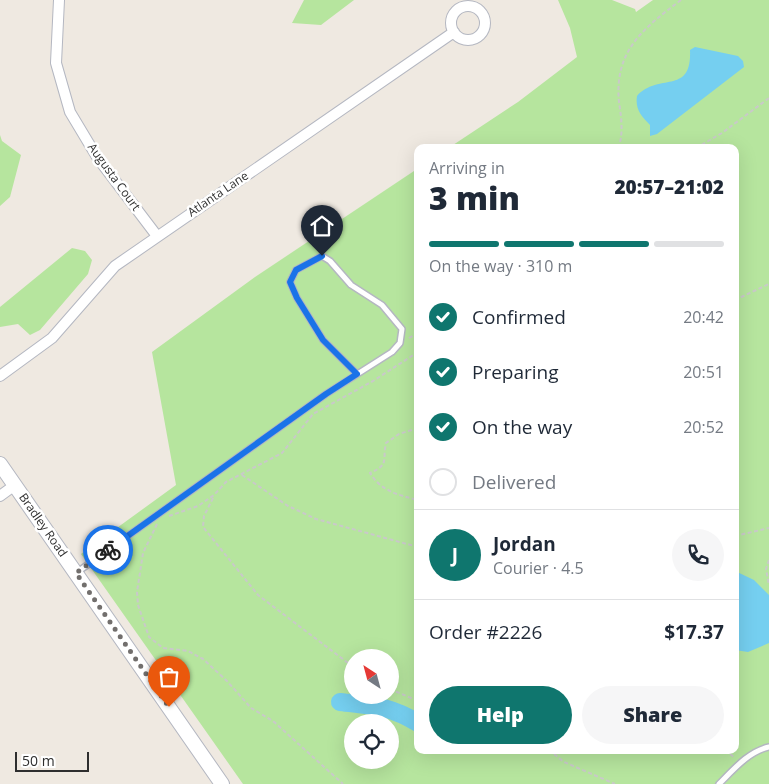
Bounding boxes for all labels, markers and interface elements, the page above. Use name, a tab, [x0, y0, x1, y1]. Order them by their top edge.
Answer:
street label: Augusta Court	[84, 139, 145, 214]
text: Arriving in	[429, 157, 505, 179]
street label: Atlanta Lane	[184, 167, 252, 220]
text: 20:57–21:02	[614, 174, 724, 200]
text: 3 min	[429, 176, 520, 219]
pin	[301, 205, 343, 256]
icon: home	[308, 212, 336, 240]
text: On the way · 310 m	[429, 255, 572, 277]
icon: check	[429, 303, 457, 331]
text: Confirmed	[472, 304, 566, 330]
text: 20:42	[683, 306, 724, 328]
icon: check	[429, 358, 457, 386]
text: Preparing	[472, 359, 559, 385]
text: 20:51	[683, 361, 724, 383]
icon: check	[429, 413, 457, 441]
text: On the way	[472, 414, 572, 440]
text: 20:52	[683, 416, 724, 438]
text: Delivered	[472, 469, 556, 495]
street label: Bradley Road	[15, 489, 72, 560]
courier	[83, 525, 133, 575]
button: phone	[672, 529, 724, 581]
text: Jordan	[493, 531, 556, 557]
icon: bike	[94, 536, 122, 564]
text: J	[452, 542, 458, 568]
text: Courier · 4.5	[493, 557, 584, 579]
text: Order #2226	[429, 619, 542, 645]
text: $17.37	[664, 619, 724, 645]
north arrow	[344, 649, 399, 704]
map controls	[344, 649, 399, 769]
pin	[148, 656, 190, 707]
icon: bag	[155, 663, 183, 691]
button: Help	[429, 686, 572, 744]
button: Share	[582, 686, 724, 744]
button: locate	[344, 714, 399, 769]
scale bar	[15, 749, 89, 772]
text: 50 m	[22, 751, 55, 770]

